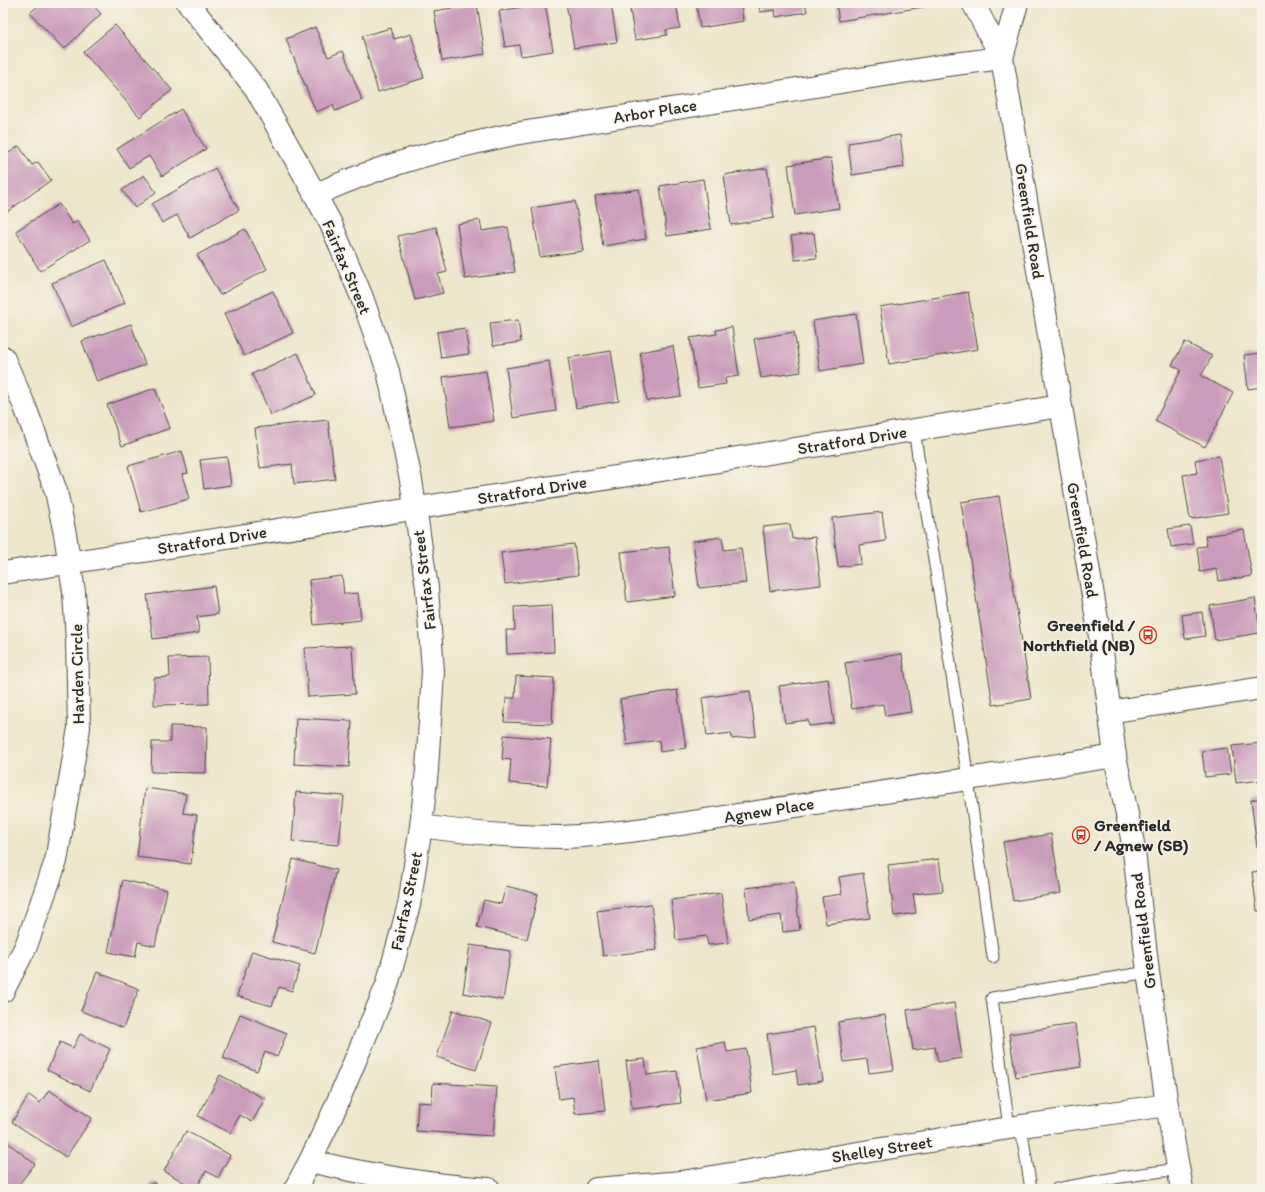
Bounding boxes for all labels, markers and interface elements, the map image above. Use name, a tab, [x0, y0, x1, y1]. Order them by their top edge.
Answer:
street label: Arbor Place	[612, 95, 698, 127]
street label: Greenfield Road	[1011, 162, 1049, 280]
street label: Fairfax Street	[318, 217, 376, 317]
street label: Stratford Drive	[796, 421, 908, 459]
street label: Stratford Drive	[476, 471, 588, 509]
street label: Greenfield Road	[1063, 481, 1103, 599]
street label: Stratford Drive	[156, 521, 268, 559]
street label: Fairfax Street	[408, 529, 440, 631]
place label: Greenfield / Northfield (NB)	[1023, 615, 1136, 656]
street label: Harden Circle	[66, 623, 88, 725]
bus stop icon: Greenfield / Northfield (NB)	[1138, 625, 1158, 645]
street label: Agnew Place	[723, 793, 815, 827]
place label: Greenfield / Agnew (SB)	[1093, 815, 1189, 856]
bus stop icon: Greenfield / Agnew (SB)	[1071, 825, 1091, 845]
street label: Fairfax Street	[386, 850, 426, 952]
street label: Greenfield Road	[1126, 872, 1160, 990]
street label: Shelley Street	[830, 1131, 934, 1167]

